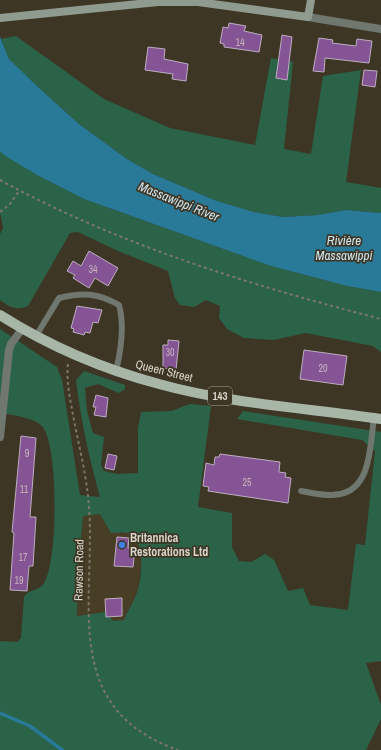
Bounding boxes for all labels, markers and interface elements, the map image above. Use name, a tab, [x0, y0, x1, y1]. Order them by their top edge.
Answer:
house number: 14	[235, 36, 245, 49]
water label: Massawippi River	[136, 178, 222, 225]
water label: Rivière Massawippi	[316, 232, 372, 264]
house number: 34	[88, 263, 98, 276]
house number: 30	[165, 346, 175, 359]
street label: Queen Street	[134, 356, 195, 386]
house number: 20	[318, 362, 328, 375]
road number: 143	[208, 387, 232, 405]
house number: 9	[25, 447, 30, 460]
house number: 25	[242, 476, 252, 489]
house number: 11	[20, 483, 29, 496]
place label: Britannica Restorations Ltd	[130, 530, 208, 560]
street label: Rawson Road	[70, 539, 88, 601]
marker: Britannica Restorations Ltd	[117, 540, 127, 550]
house number: 17	[18, 551, 28, 564]
house number: 19	[14, 574, 24, 587]

